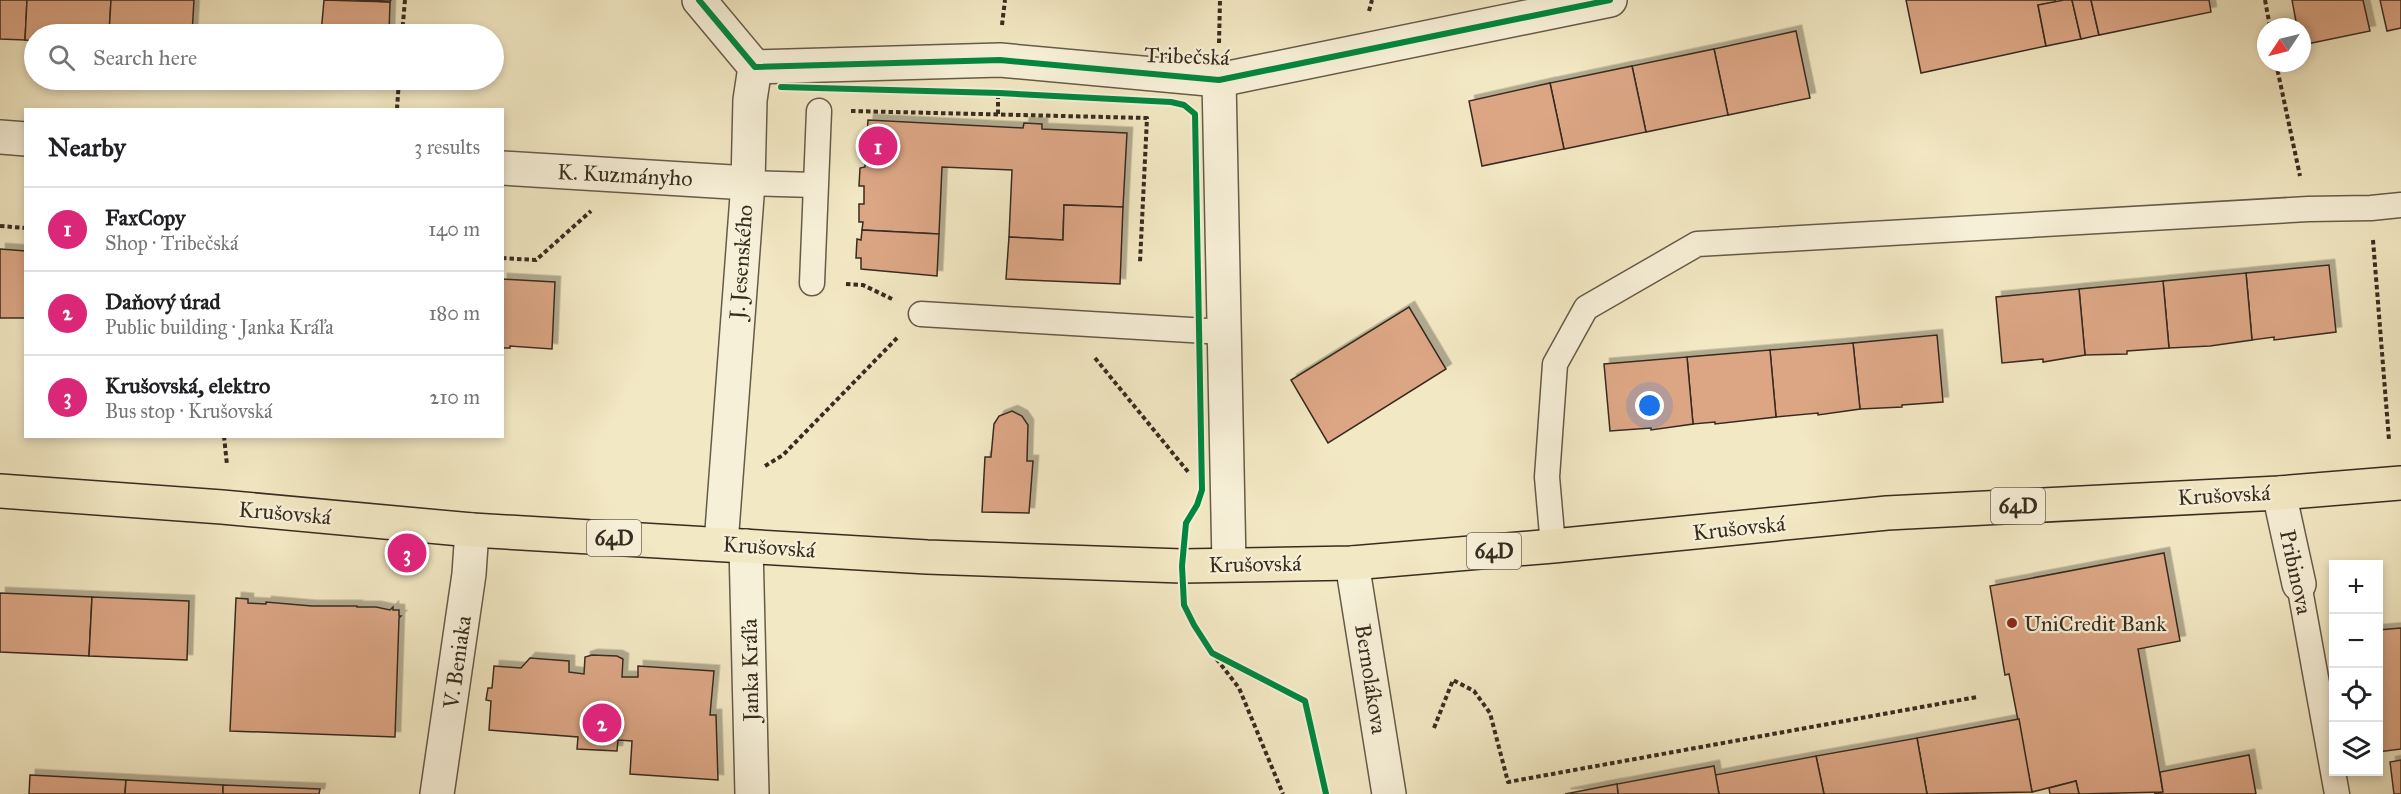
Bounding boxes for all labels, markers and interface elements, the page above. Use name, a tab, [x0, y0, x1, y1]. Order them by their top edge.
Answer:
north arrow	[2257, 18, 2311, 72]
search box	[24, 24, 504, 90]
icon: search	[45, 41, 78, 74]
street label: Tribečská	[1144, 41, 1231, 71]
text: Search here	[93, 44, 197, 71]
pin: 1	[858, 124, 898, 168]
text: Nearby	[48, 131, 126, 163]
text: 3 results	[414, 135, 480, 159]
street label: K. Kuzmányho	[557, 158, 693, 192]
text: FaxCopy	[105, 204, 185, 231]
street label: J. Jesenského	[723, 204, 758, 322]
text: 1	[64, 217, 71, 241]
text: 140 m	[428, 217, 480, 241]
text: Shop · Tribečská	[105, 231, 238, 255]
text: Daňový úrad	[105, 288, 221, 315]
text: 2	[63, 301, 72, 325]
text: 180 m	[429, 301, 480, 325]
text: Public building · Janka Kráľa	[105, 315, 334, 339]
text: Krušovská, elektro	[105, 372, 270, 399]
text: 3	[64, 385, 72, 409]
text: 210 m	[430, 385, 480, 409]
your location	[1635, 391, 1664, 420]
text: Bus stop · Krušovská	[105, 399, 273, 423]
street label: Krušovská	[2177, 479, 2272, 511]
road number: 64D	[1991, 488, 2045, 524]
street label: Krušovská	[238, 496, 333, 531]
street label: Krušovská	[1691, 510, 1787, 546]
road number: 64D	[587, 520, 641, 556]
street label: Pribinova	[2274, 527, 2318, 618]
pin: 3	[388, 530, 426, 576]
street label: Krušovská	[722, 530, 817, 564]
road number: 64D	[1467, 533, 1521, 569]
street label: Krušovská	[1208, 550, 1302, 578]
map controls	[2329, 560, 2383, 776]
button: +	[2329, 560, 2383, 614]
place label: UniCredit Bank	[2024, 610, 2167, 637]
street label: V. Beniaka	[437, 613, 477, 711]
button: −	[2329, 614, 2383, 668]
marker: UniCredit Bank	[2005, 616, 2019, 630]
street label: Janka Kráľa	[736, 618, 764, 724]
street label: Bernolákova	[1349, 622, 1393, 737]
button: locate	[2329, 668, 2383, 722]
pin: 2	[582, 700, 622, 746]
button: layers	[2329, 722, 2383, 776]

